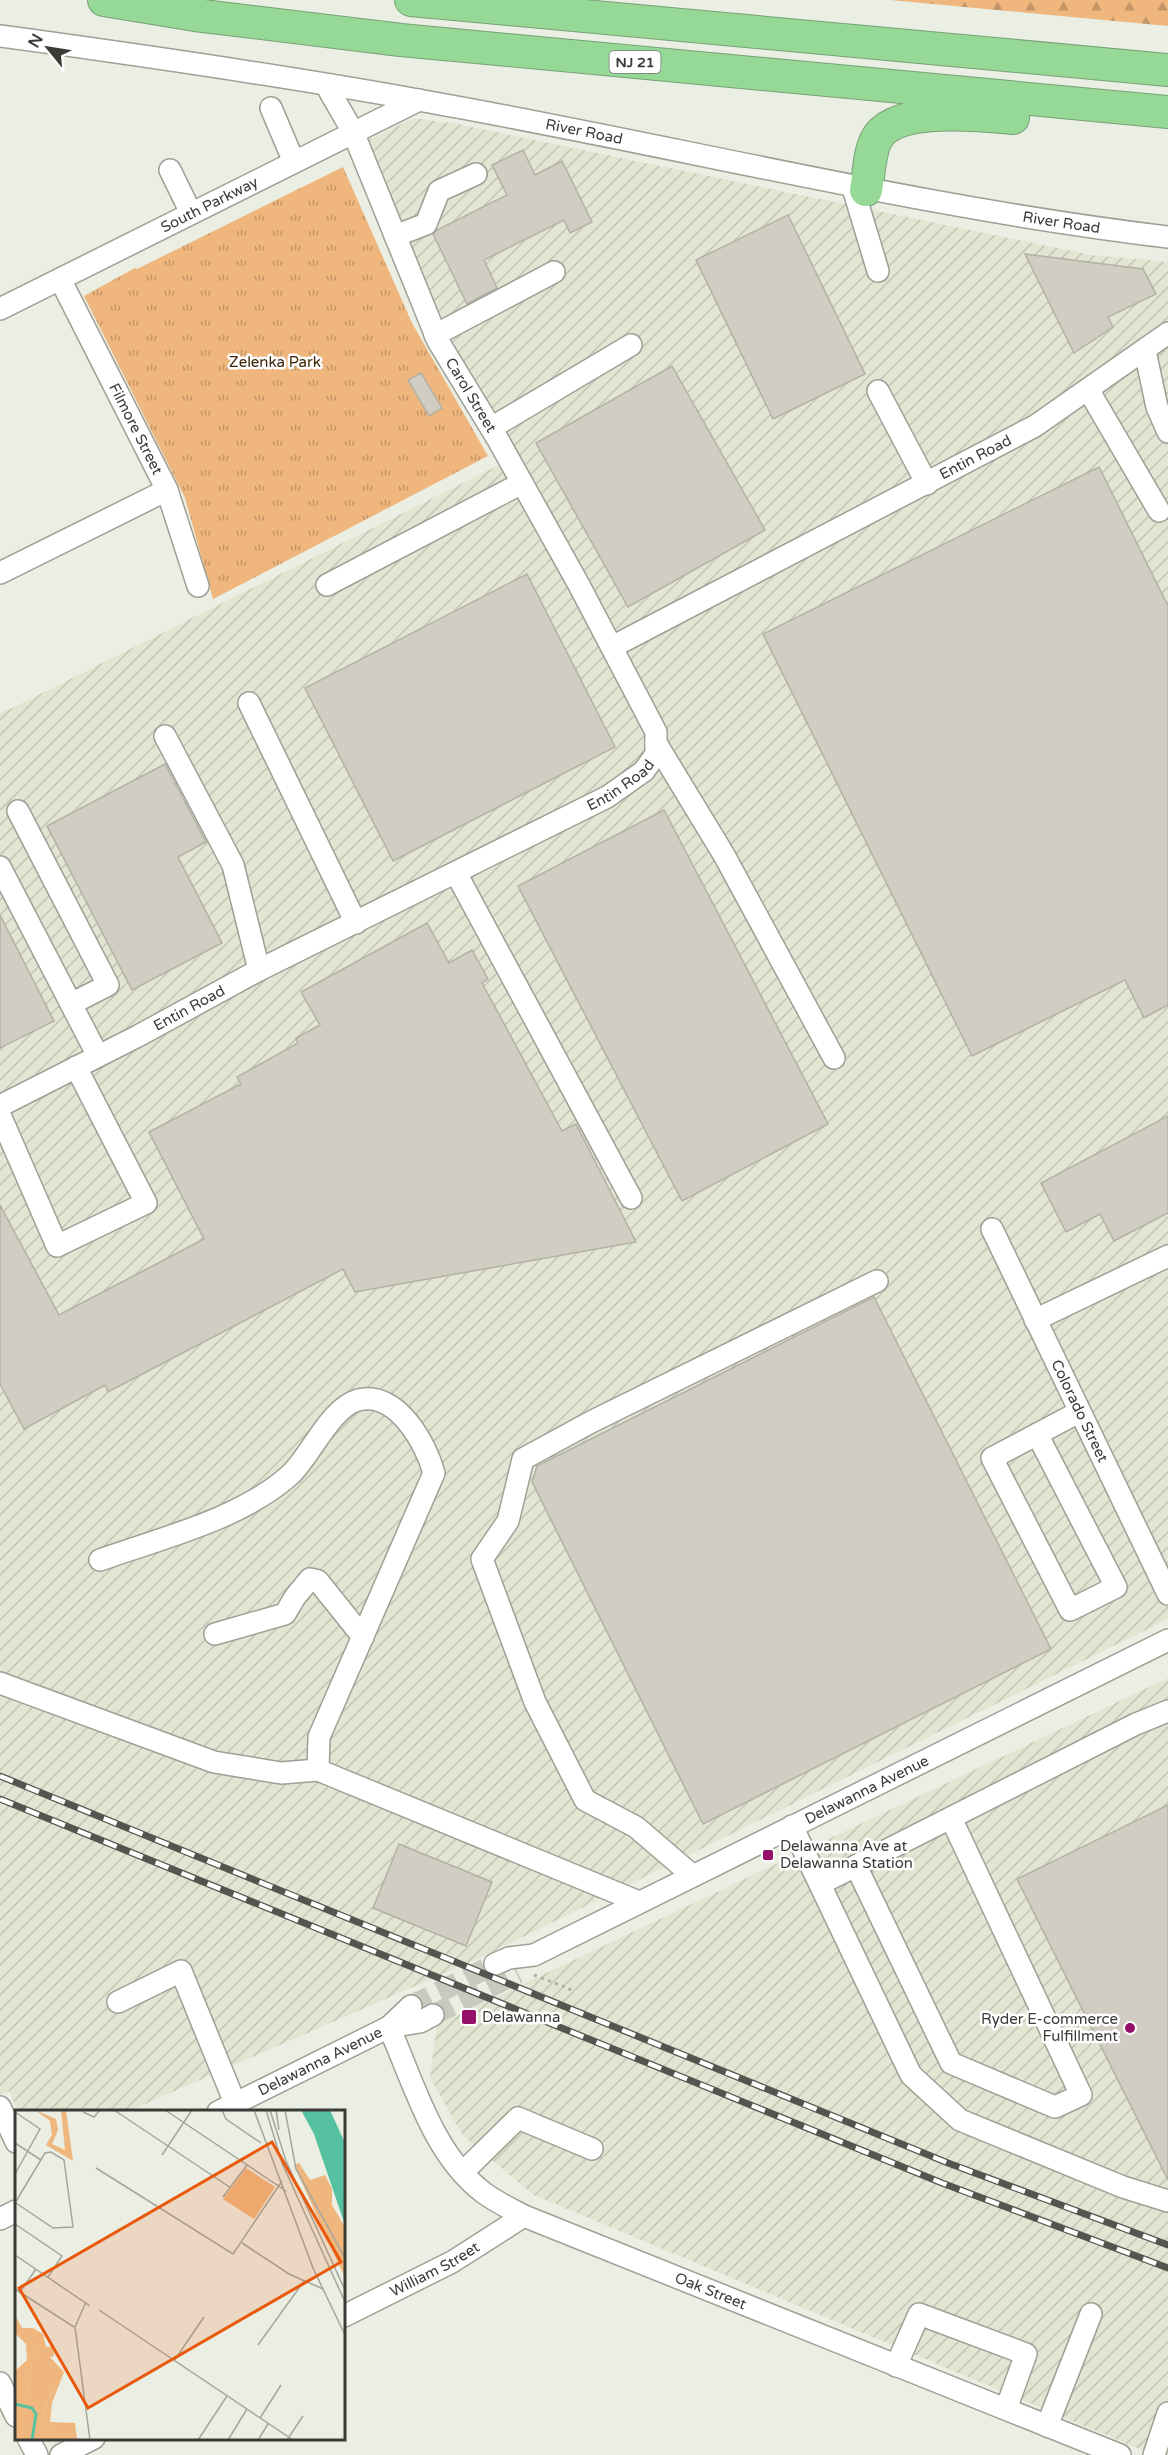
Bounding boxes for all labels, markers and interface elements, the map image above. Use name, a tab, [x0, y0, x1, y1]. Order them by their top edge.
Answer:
north arrow	[18, 18, 78, 78]
text: N	[24, 30, 48, 52]
road number: NJ 21	[610, 51, 660, 73]
street label: River Road	[544, 115, 624, 148]
street label: South Parkway	[158, 173, 261, 236]
street label: River Road	[1021, 208, 1101, 237]
park label: Zelenka Park	[229, 353, 321, 371]
street label: Carol Street	[442, 354, 500, 436]
street label: Filmore Street	[105, 380, 167, 478]
street label: Entin Road	[936, 431, 1014, 483]
street label: Entin Road	[584, 756, 658, 815]
street label: Entin Road	[150, 981, 228, 1035]
street label: Colorado Street	[1047, 1357, 1112, 1465]
street label: Delawanna Avenue	[802, 1751, 932, 1828]
place label: Delawanna Ave at Delawanna Station	[780, 1837, 913, 1872]
marker: Delawanna Ave at Delawanna Station	[761, 1848, 775, 1862]
marker: Delawanna	[460, 2008, 478, 2026]
place label: Delawanna	[482, 2008, 560, 2026]
place label: Ryder E-commerce Fulfillment	[981, 2010, 1118, 2045]
marker: Ryder E-commerce Fulfillment	[1123, 2021, 1137, 2035]
street label: Delawanna Avenue	[255, 2023, 385, 2100]
inset map	[15, 2110, 345, 2440]
street label: William Street	[387, 2238, 483, 2301]
street label: Oak Street	[672, 2268, 749, 2313]

